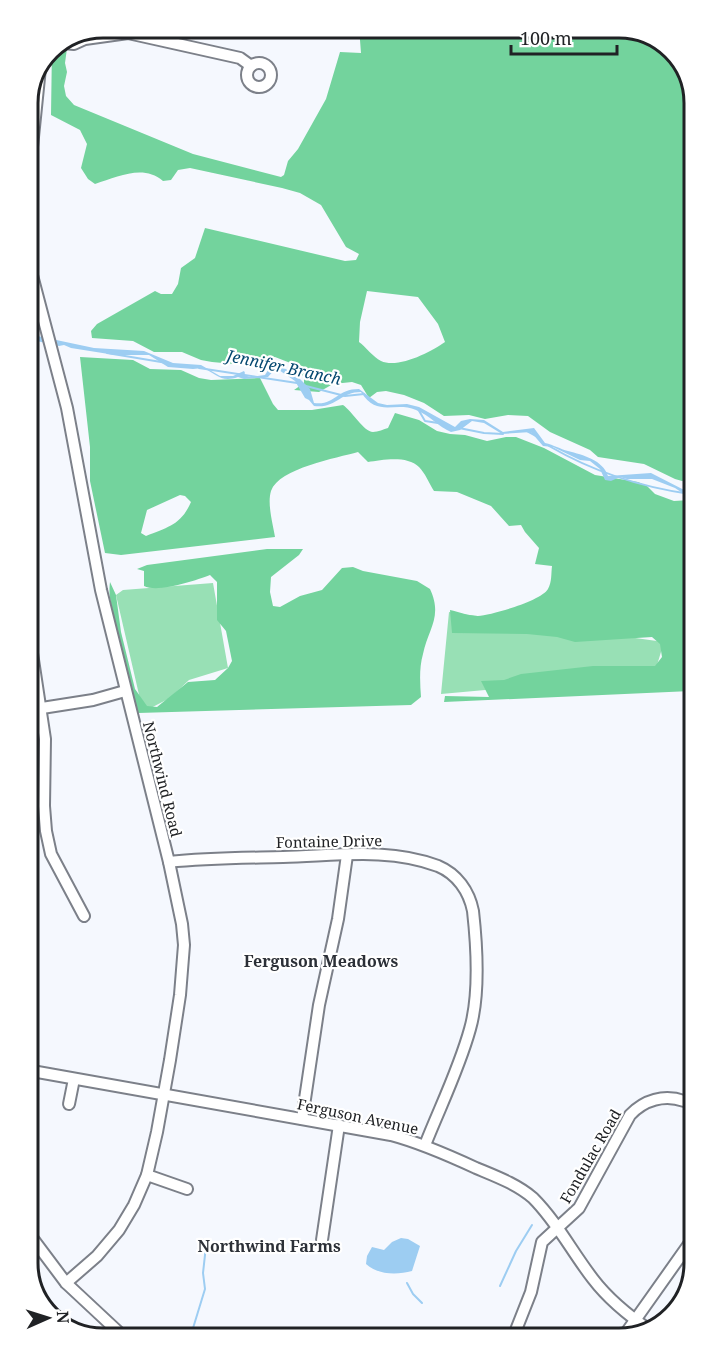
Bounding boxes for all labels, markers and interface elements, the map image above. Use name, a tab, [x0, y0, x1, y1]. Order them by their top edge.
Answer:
scale bar	[511, 18, 618, 56]
text: 100 m	[520, 26, 572, 50]
water label: Jennifer Branch	[222, 344, 343, 390]
street label: Northwind Road	[139, 719, 187, 839]
street label: Fontaine Drive	[276, 830, 382, 852]
district label: Ferguson Meadows	[244, 950, 398, 972]
street label: Ferguson Avenue	[295, 1093, 421, 1139]
street label: Fondulac Road	[555, 1105, 625, 1207]
district label: Northwind Farms	[197, 1235, 341, 1257]
north arrow	[18, 1288, 78, 1348]
text: N	[52, 1310, 74, 1324]

